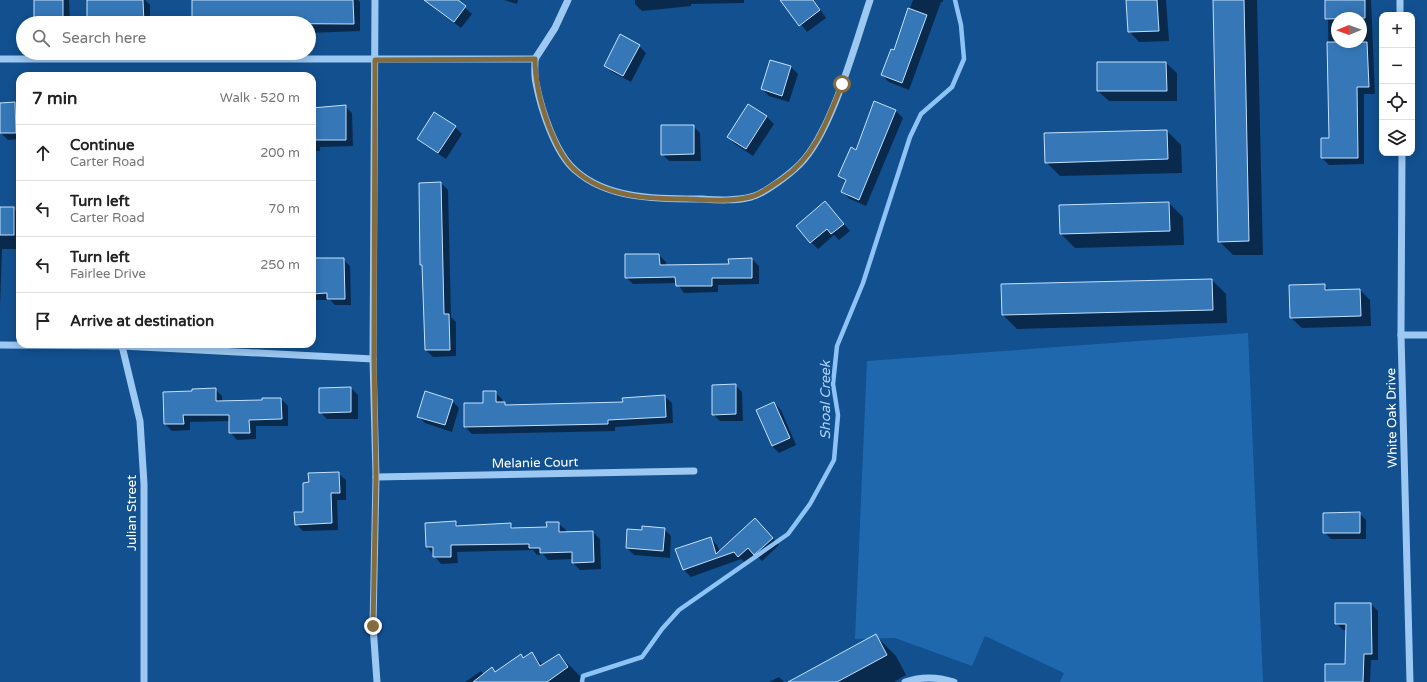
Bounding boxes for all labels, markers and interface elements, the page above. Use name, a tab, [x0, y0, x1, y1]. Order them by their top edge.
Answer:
north arrow	[1331, 12, 1367, 48]
map controls	[1379, 12, 1415, 156]
button: +	[1379, 12, 1415, 48]
search box	[16, 16, 316, 60]
icon: search	[30, 27, 52, 49]
text: Search here	[62, 29, 146, 47]
button: −	[1379, 48, 1415, 84]
route start	[833, 75, 851, 93]
button: locate	[1379, 84, 1415, 120]
text: 7 min	[32, 88, 77, 109]
text: Walk · 520 m	[220, 90, 300, 106]
button: layers	[1379, 120, 1415, 156]
text: Continue	[70, 136, 134, 154]
icon: ahead	[32, 142, 54, 164]
text: 200 m	[260, 145, 300, 161]
text: Carter Road	[70, 154, 145, 170]
text: Turn left	[70, 192, 130, 210]
icon: left	[32, 198, 54, 220]
text: 70 m	[268, 201, 300, 217]
text: Carter Road	[70, 210, 145, 226]
text: Turn left	[70, 248, 130, 266]
icon: left	[32, 254, 54, 276]
text: 250 m	[260, 257, 300, 273]
text: Fairlee Drive	[70, 266, 146, 282]
icon: arrive	[32, 310, 54, 332]
text: Arrive at destination	[70, 312, 214, 330]
water label: Shoal Creek	[817, 359, 834, 439]
street label: White Oak Drive	[1383, 368, 1401, 468]
street label: Melanie Court	[492, 454, 579, 472]
street label: Julian Street	[124, 475, 140, 551]
route end	[364, 617, 382, 635]

